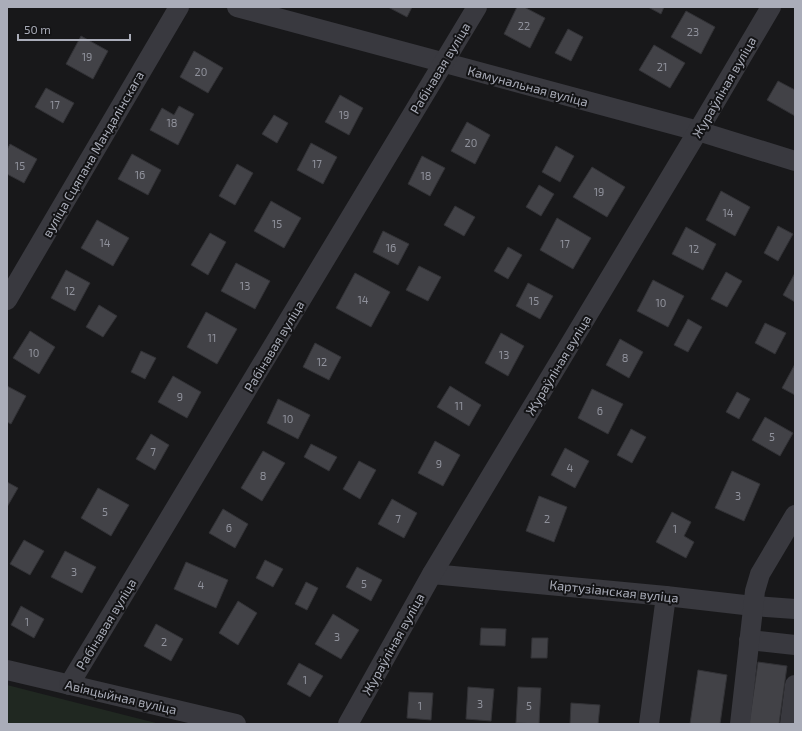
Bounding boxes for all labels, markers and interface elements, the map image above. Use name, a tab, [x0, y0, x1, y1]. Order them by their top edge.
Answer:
scale bar	[18, 16, 130, 42]
street label: Рабінавая вуліца	[406, 19, 474, 117]
house number: 22	[518, 19, 530, 32]
text: 50 m	[24, 22, 51, 36]
house number: 23	[687, 25, 699, 38]
street label: Жураўліная вуліца	[689, 34, 759, 140]
house number: 19	[82, 50, 92, 63]
house number: 21	[657, 60, 667, 73]
street label: Камунальная вуліца	[466, 62, 590, 110]
house number: 20	[195, 65, 207, 78]
street label: вуліца Сцяпана Мандалінскага	[39, 68, 147, 240]
house number: 17	[50, 98, 60, 111]
house number: 19	[339, 108, 349, 121]
house number: 18	[166, 116, 178, 129]
house number: 20	[465, 136, 477, 149]
house number: 17	[312, 157, 322, 170]
house number: 15	[15, 159, 25, 172]
house number: 16	[135, 168, 145, 181]
house number: 18	[420, 169, 432, 182]
house number: 19	[594, 185, 604, 198]
house number: 14	[722, 206, 734, 219]
house number: 15	[272, 217, 282, 230]
house number: 14	[99, 236, 111, 249]
house number: 17	[560, 237, 570, 250]
house number: 16	[386, 241, 396, 254]
house number: 12	[689, 242, 699, 255]
house number: 13	[240, 279, 250, 292]
house number: 12	[65, 284, 75, 297]
house number: 14	[357, 293, 369, 306]
house number: 15	[529, 294, 539, 307]
house number: 10	[655, 296, 667, 309]
street label: Рабінавая вуліца	[240, 297, 308, 395]
street label: Жураўліная вуліца	[522, 312, 594, 418]
house number: 11	[208, 331, 216, 344]
house number: 10	[28, 346, 40, 359]
house number: 13	[499, 348, 509, 361]
house number: 8	[622, 351, 628, 364]
house number: 12	[317, 355, 327, 368]
house number: 9	[177, 390, 183, 403]
house number: 11	[455, 399, 463, 412]
house number: 6	[597, 404, 603, 417]
house number: 10	[282, 412, 294, 425]
house number: 5	[769, 430, 775, 443]
house number: 7	[150, 445, 156, 458]
house number: 9	[436, 457, 442, 470]
house number: 4	[567, 461, 574, 474]
house number: 8	[260, 469, 266, 482]
house number: 3	[735, 489, 741, 502]
house number: 5	[102, 505, 108, 518]
house number: 7	[395, 512, 401, 525]
house number: 2	[544, 512, 550, 525]
house number: 6	[226, 521, 232, 534]
house number: 1	[673, 522, 677, 535]
house number: 3	[71, 565, 77, 578]
street label: Рабінавая вуліца	[72, 575, 140, 673]
street label: Картузіанская вуліца	[549, 576, 679, 606]
house number: 5	[361, 577, 367, 590]
house number: 4	[198, 578, 205, 591]
street label: Жураўліная вуліца	[358, 590, 428, 698]
house number: 1	[25, 615, 29, 628]
house number: 3	[334, 630, 340, 643]
house number: 2	[161, 635, 167, 648]
house number: 1	[303, 673, 307, 686]
street label: Авіяцыйная вуліца	[64, 676, 178, 718]
house number: 3	[477, 697, 483, 710]
house number: 1	[418, 699, 422, 712]
house number: 5	[526, 699, 532, 712]

